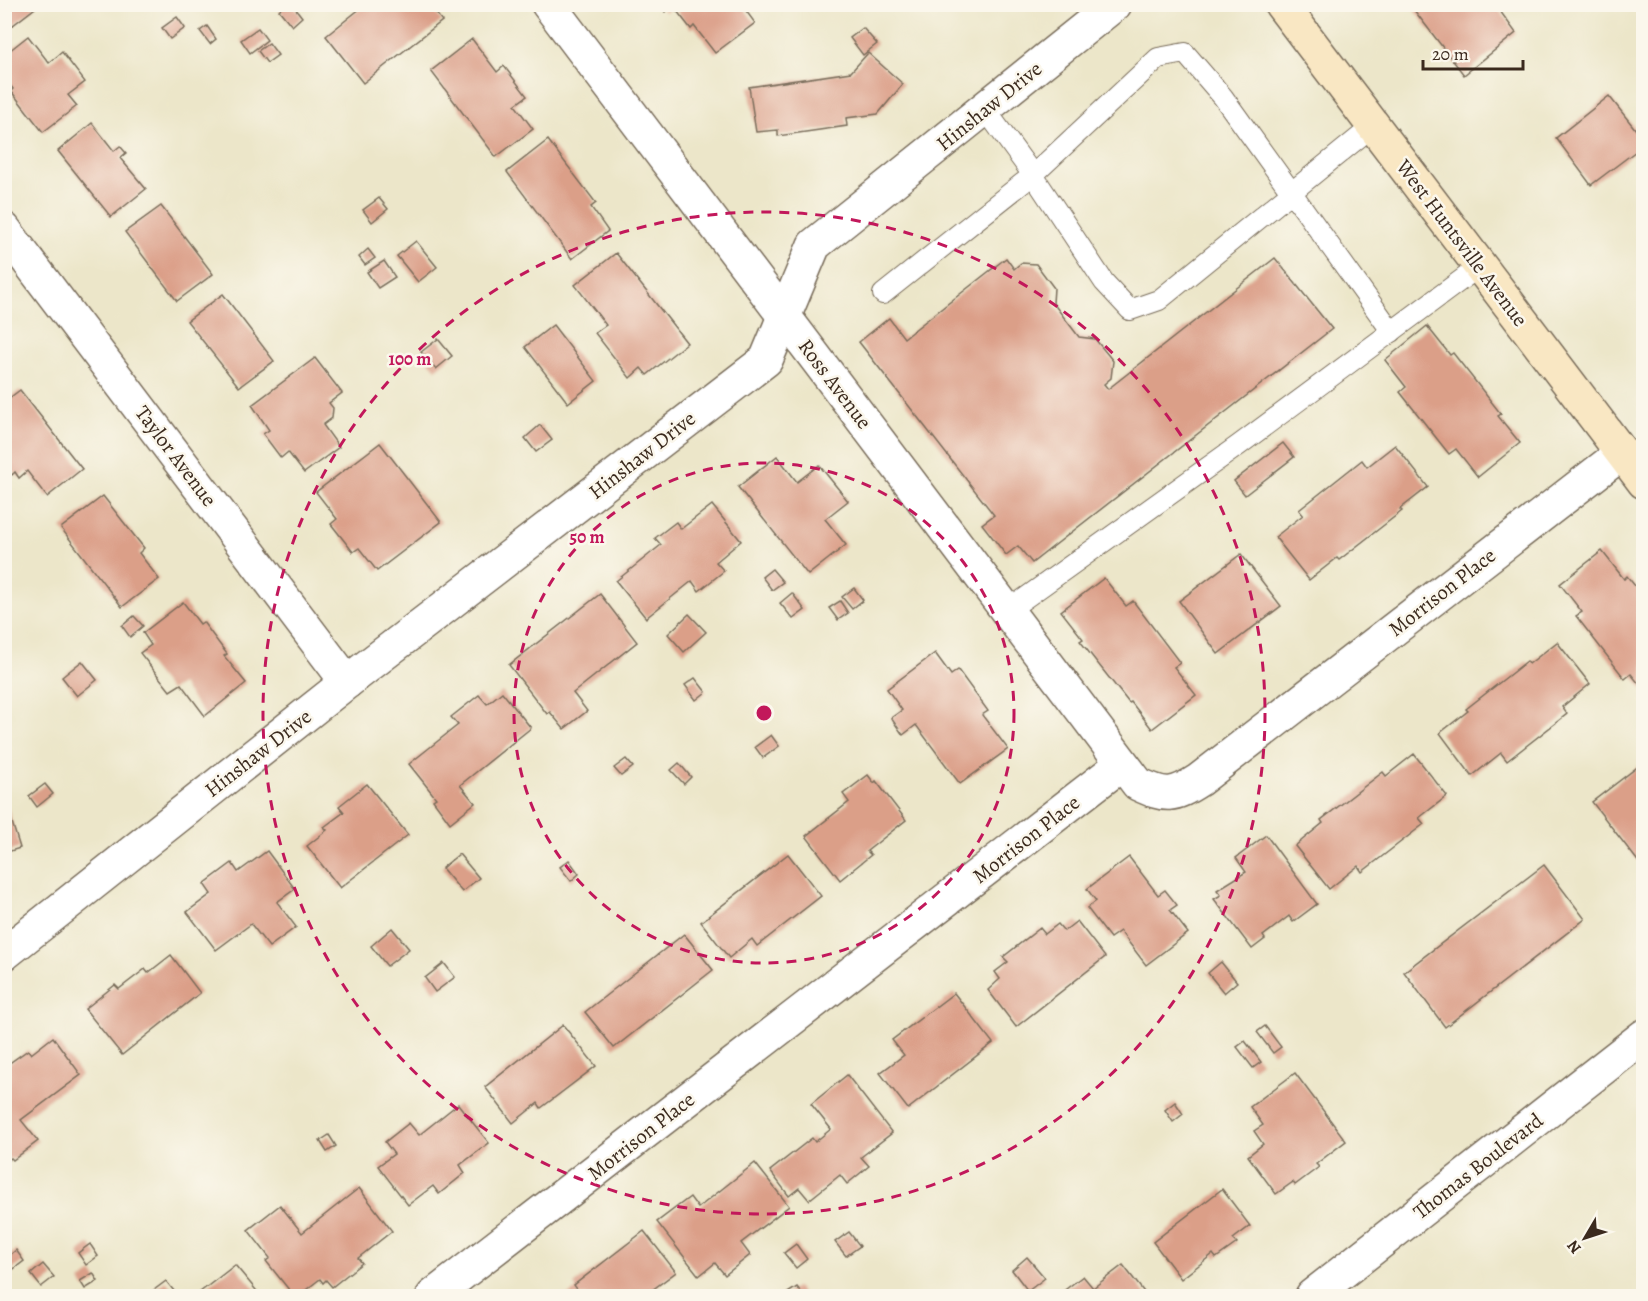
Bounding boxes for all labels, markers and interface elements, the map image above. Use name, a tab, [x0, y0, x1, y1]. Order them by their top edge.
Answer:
scale bar	[1423, 33, 1524, 71]
text: 20 m	[1432, 42, 1469, 66]
street label: Hinshaw Drive	[930, 55, 1048, 157]
street label: West Huntsville Avenue	[1389, 153, 1534, 332]
street label: Ross Avenue	[792, 333, 878, 435]
text: 100 m	[389, 347, 431, 371]
street label: Taylor Avenue	[129, 400, 223, 512]
street label: Hinshaw Drive	[583, 404, 701, 506]
text: 50 m	[570, 525, 604, 549]
street label: Morrison Place	[1383, 541, 1501, 643]
street label: Hinshaw Drive	[199, 702, 317, 804]
centre of rings	[754, 703, 774, 723]
street label: Morrison Place	[967, 788, 1085, 890]
street label: Morrison Place	[582, 1085, 700, 1187]
street label: Thomas Boulevard	[1407, 1106, 1549, 1226]
north arrow	[1555, 1208, 1615, 1268]
text: N	[1562, 1235, 1586, 1258]

